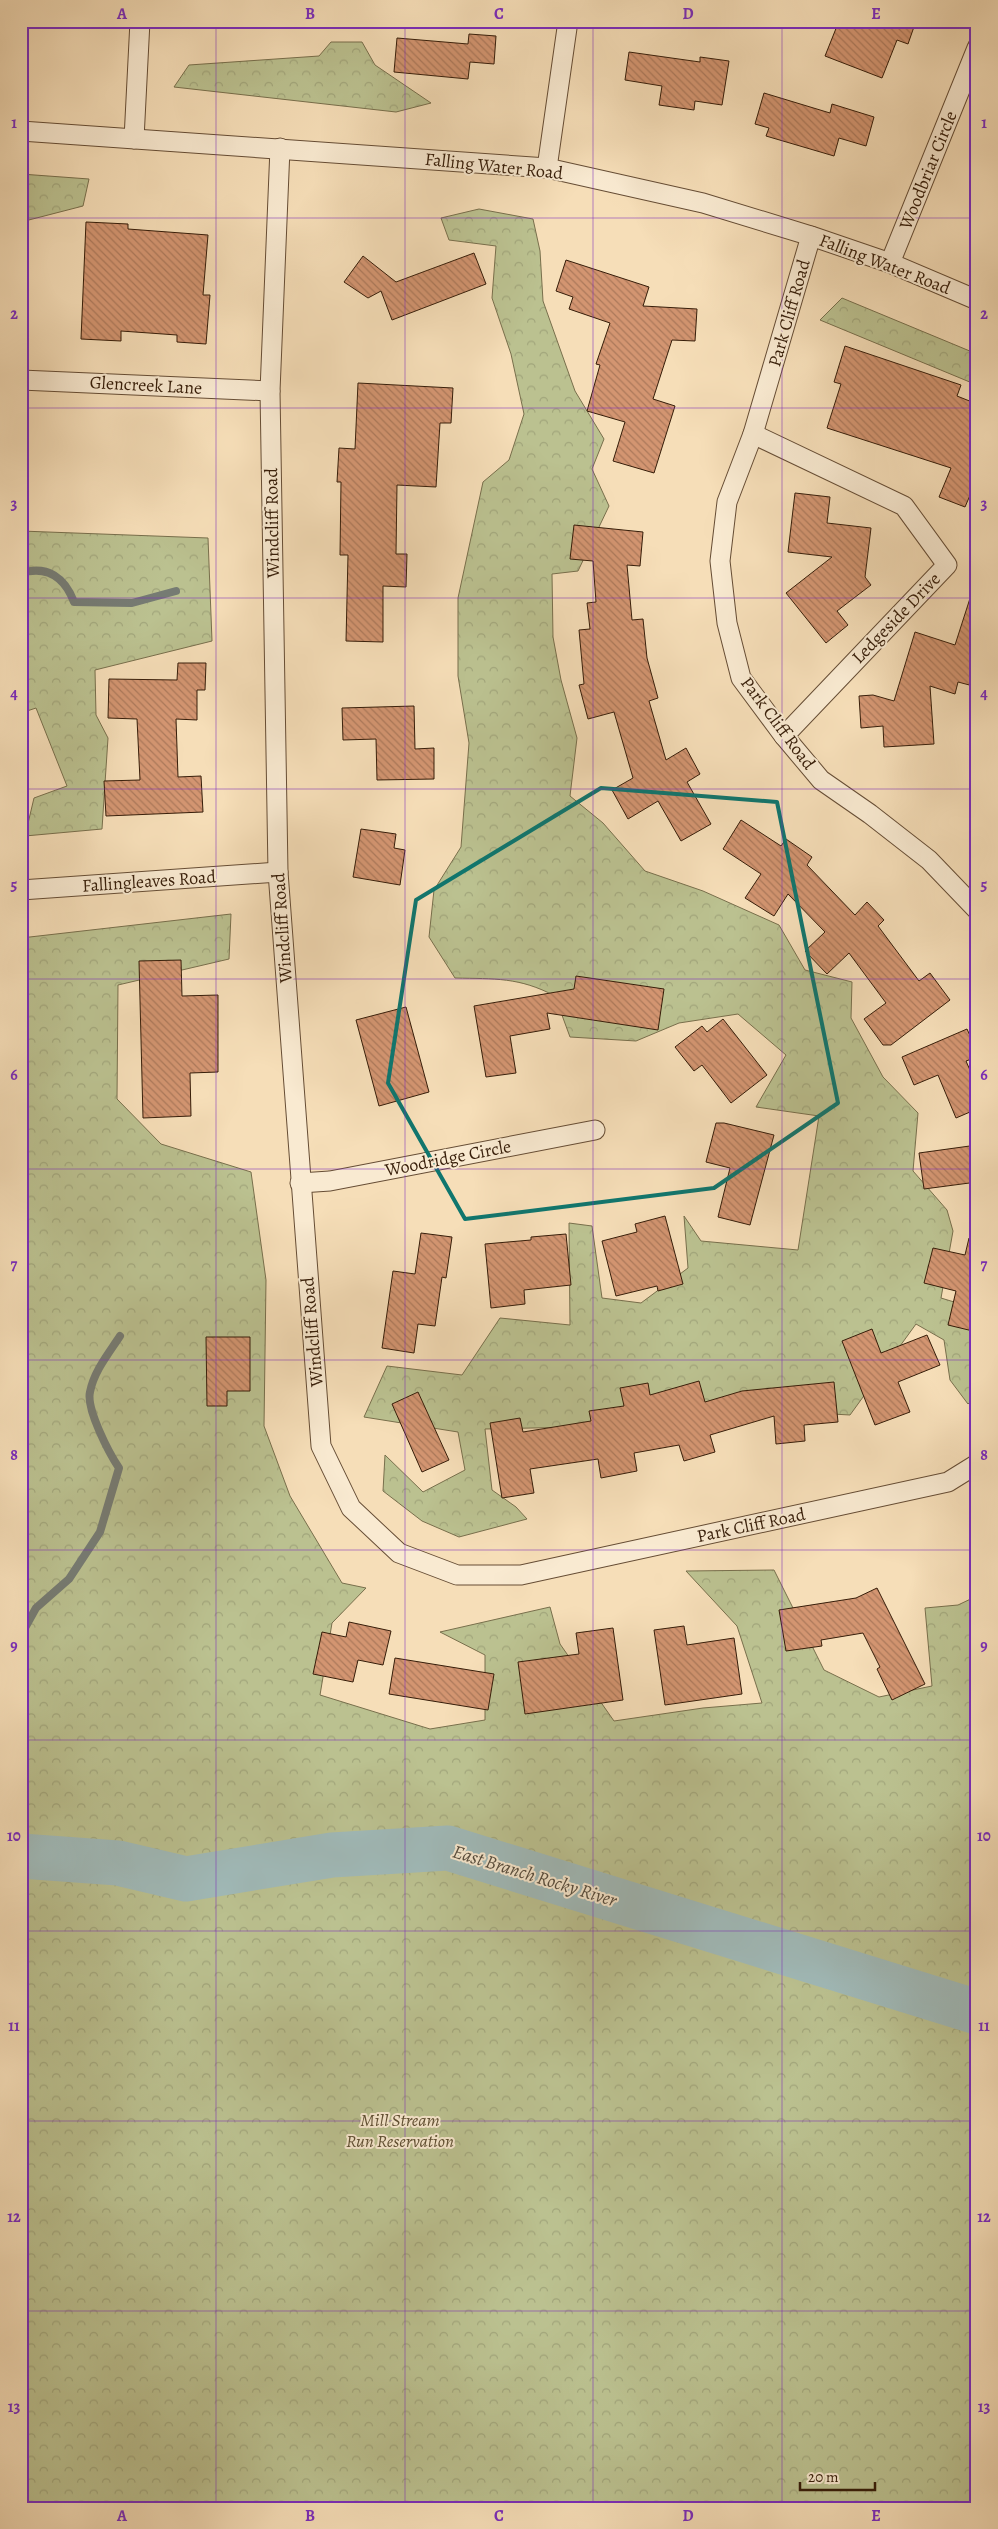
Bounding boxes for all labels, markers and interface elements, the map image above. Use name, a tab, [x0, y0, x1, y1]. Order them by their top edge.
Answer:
text: A	[116, 3, 128, 25]
text: B	[305, 3, 315, 25]
text: C	[494, 3, 504, 25]
text: D	[682, 3, 694, 25]
text: E	[871, 3, 881, 25]
street label: Woodbriar Circle	[893, 107, 963, 234]
text: 1	[11, 112, 17, 134]
text: 1	[981, 112, 987, 134]
street label: Falling Water Road	[424, 147, 565, 185]
street label: Falling Water Road	[816, 228, 954, 300]
street label: Park Cliff Road	[762, 256, 816, 369]
text: 2	[10, 303, 18, 325]
text: 2	[980, 303, 988, 325]
street label: Glencreek Lane	[89, 370, 203, 400]
street label: Windcliff Road	[259, 467, 285, 579]
text: 3	[11, 493, 18, 515]
text: 3	[981, 493, 988, 515]
street label: Ledgeside Drive	[846, 567, 946, 669]
street label: Park Cliff Road	[735, 672, 821, 775]
text: 4	[10, 683, 18, 705]
text: 4	[980, 683, 988, 705]
street label: Fallingleaves Road	[81, 864, 217, 898]
street label: Windcliff Road	[266, 872, 298, 985]
text: 5	[11, 874, 18, 896]
text: 5	[981, 874, 988, 896]
text: 6	[10, 1064, 18, 1086]
text: 6	[980, 1064, 988, 1086]
street label: Woodridge Circle	[382, 1134, 513, 1182]
text: 7	[11, 1254, 18, 1276]
text: 7	[981, 1254, 988, 1276]
street label: Windcliff Road	[295, 1276, 329, 1389]
text: 8	[10, 1444, 18, 1466]
text: 8	[980, 1444, 988, 1466]
street label: Park Cliff Road	[694, 1502, 808, 1548]
text: 9	[10, 1635, 18, 1657]
text: 9	[980, 1635, 988, 1657]
text: 10	[7, 1825, 21, 1847]
text: 10	[977, 1825, 991, 1847]
water label: East Branch Rocky River	[450, 1839, 621, 1914]
text: 11	[8, 2015, 20, 2037]
text: 11	[978, 2015, 990, 2037]
park label: Mill Stream Run Reservation	[346, 2108, 454, 2153]
text: 12	[7, 2206, 21, 2228]
text: 12	[977, 2206, 991, 2228]
text: 13	[8, 2396, 20, 2418]
text: 13	[978, 2396, 990, 2418]
scale bar	[800, 2459, 876, 2491]
text: 20 m	[808, 2467, 839, 2487]
text: A	[116, 2505, 128, 2527]
text: B	[305, 2505, 315, 2527]
text: C	[494, 2505, 504, 2527]
text: D	[682, 2505, 694, 2527]
text: E	[871, 2505, 881, 2527]

